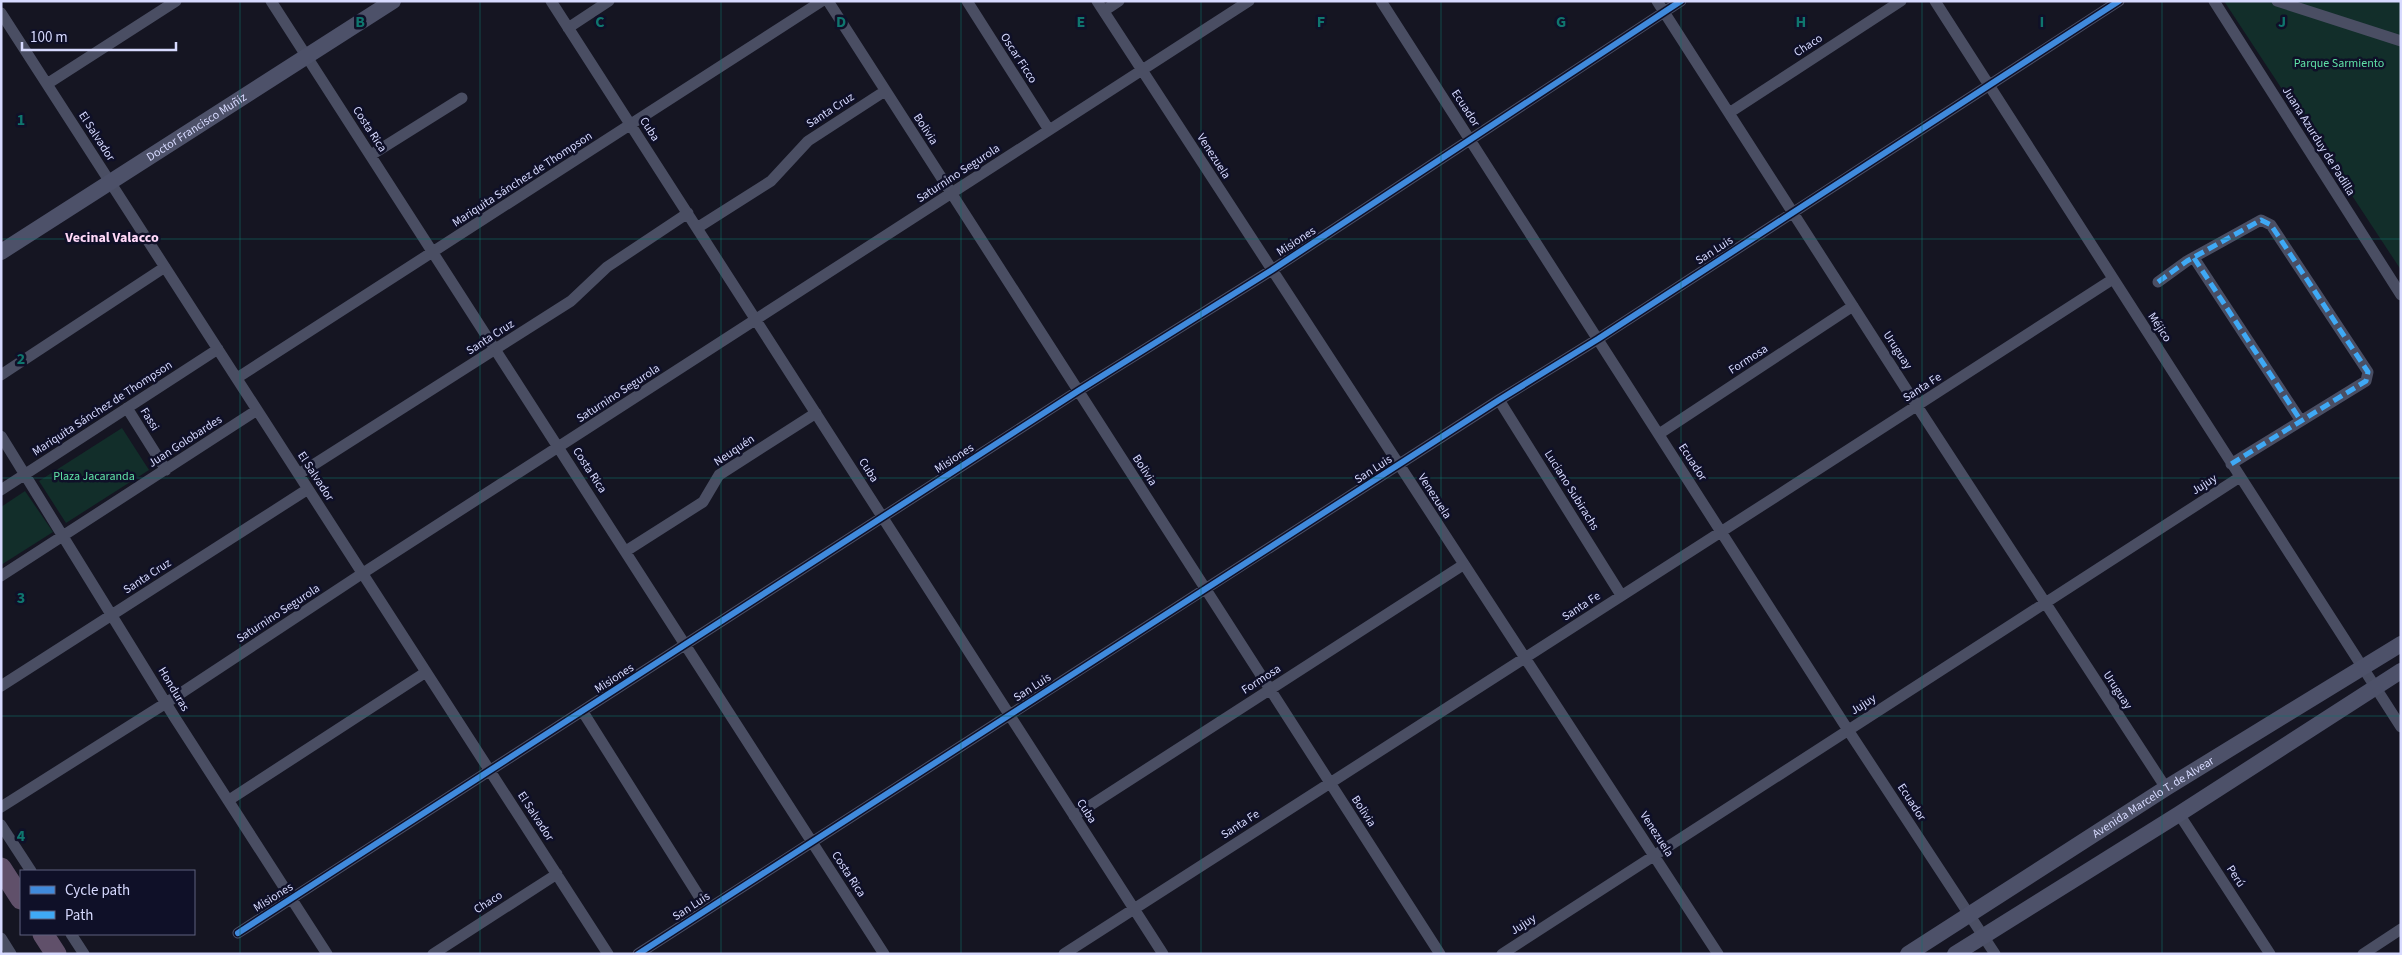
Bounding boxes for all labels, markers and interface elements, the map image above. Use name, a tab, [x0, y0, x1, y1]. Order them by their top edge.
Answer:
text: B	[355, 11, 365, 33]
text: C	[595, 11, 605, 33]
text: D	[836, 11, 846, 33]
text: E	[1077, 11, 1085, 33]
text: F	[1317, 11, 1325, 33]
text: G	[1556, 11, 1566, 33]
text: H	[1796, 11, 1806, 33]
text: I	[2040, 11, 2044, 33]
text: J	[2278, 11, 2286, 33]
scale bar	[22, 20, 176, 52]
text: 100 m	[30, 27, 68, 48]
street label: Oscar Ficco	[996, 30, 1041, 87]
street label: Chaco	[1791, 30, 1826, 61]
park label: Parque Sarmiento	[2294, 55, 2384, 72]
street label: Juana Azurduy de Padilla	[2278, 83, 2359, 199]
street label: Ecuador	[1447, 86, 1484, 131]
street label: Doctor Francisco Muñiz	[143, 89, 250, 166]
street label: Santa Cruz	[803, 89, 858, 132]
street label: Costa Rica	[348, 103, 391, 156]
street label: El Salvador	[74, 108, 119, 165]
text: 1	[17, 109, 25, 131]
street label: Bolivia	[909, 110, 942, 148]
street label: Cuba	[635, 114, 664, 145]
street label: Mariquita Sánchez de Thompson	[449, 128, 596, 231]
street label: Venezuela	[1193, 130, 1235, 182]
street label: Saturnino Segurola	[913, 140, 1003, 207]
street label: Misiones	[1273, 222, 1319, 260]
district label: Vecinal Valacco	[64, 228, 159, 248]
street label: San Luis	[1692, 232, 1736, 269]
street label: Méjico	[2144, 309, 2176, 345]
street label: Santa Cruz	[463, 316, 518, 359]
street label: Uruguay	[1879, 328, 1917, 373]
street label: Formosa	[1725, 340, 1771, 379]
text: 2	[17, 348, 25, 370]
street label: Mariquita Sánchez de Thompson	[29, 357, 176, 460]
street label: Saturnino Segurola	[573, 360, 663, 427]
street label: Santa Fe	[1900, 369, 1945, 406]
street label: Fassi	[136, 404, 163, 434]
street label: Juan Golobardes	[145, 411, 226, 472]
street label: Neuquén	[710, 431, 758, 470]
street label: Misiones	[931, 439, 977, 477]
street label: Ecuador	[1674, 440, 1711, 485]
street label: Costa Rica	[568, 444, 611, 497]
street label: Luciano Subirachs	[1540, 447, 1603, 534]
street label: El Salvador	[293, 448, 338, 505]
street label: Bolivia	[1128, 451, 1161, 489]
street label: San Luis	[1351, 451, 1395, 488]
street label: Cuba	[854, 455, 883, 486]
park label: Plaza Jacaranda	[53, 468, 135, 485]
street label: Venezuela	[1414, 470, 1456, 522]
street label: Jujuy	[2188, 470, 2221, 499]
street label: Santa Cruz	[120, 555, 175, 598]
street label: Saturnino Segurola	[233, 580, 323, 647]
text: 3	[17, 587, 25, 609]
street label: Santa Fe	[1559, 588, 1604, 625]
street label: Misiones	[591, 659, 637, 697]
street label: Formosa	[1238, 660, 1284, 699]
street label: Honduras	[154, 664, 193, 715]
street label: Uruguay	[2099, 668, 2137, 713]
street label: San Luis	[1010, 669, 1054, 706]
street label: Jujuy	[1847, 690, 1880, 719]
street label: Avenida Marcelo T. de Alvear	[2089, 752, 2218, 842]
street label: Ecuador	[1893, 780, 1930, 825]
street label: El Salvador	[513, 788, 558, 845]
street label: Bolivia	[1347, 792, 1380, 830]
street label: Cuba	[1072, 796, 1101, 827]
street label: Santa Fe	[1218, 806, 1263, 843]
street label: Venezuela	[1636, 808, 1678, 860]
text: 4	[17, 825, 26, 847]
street label: Costa Rica	[827, 848, 870, 901]
street label: Perú	[2222, 862, 2249, 891]
legend	[20, 870, 195, 935]
street label: Misiones	[250, 879, 296, 916]
text: Cycle path	[65, 880, 130, 901]
street label: Chaco	[471, 887, 506, 918]
street label: San Luis	[669, 888, 713, 925]
text: Path	[65, 905, 93, 926]
street label: Jujuy	[1507, 910, 1540, 939]

